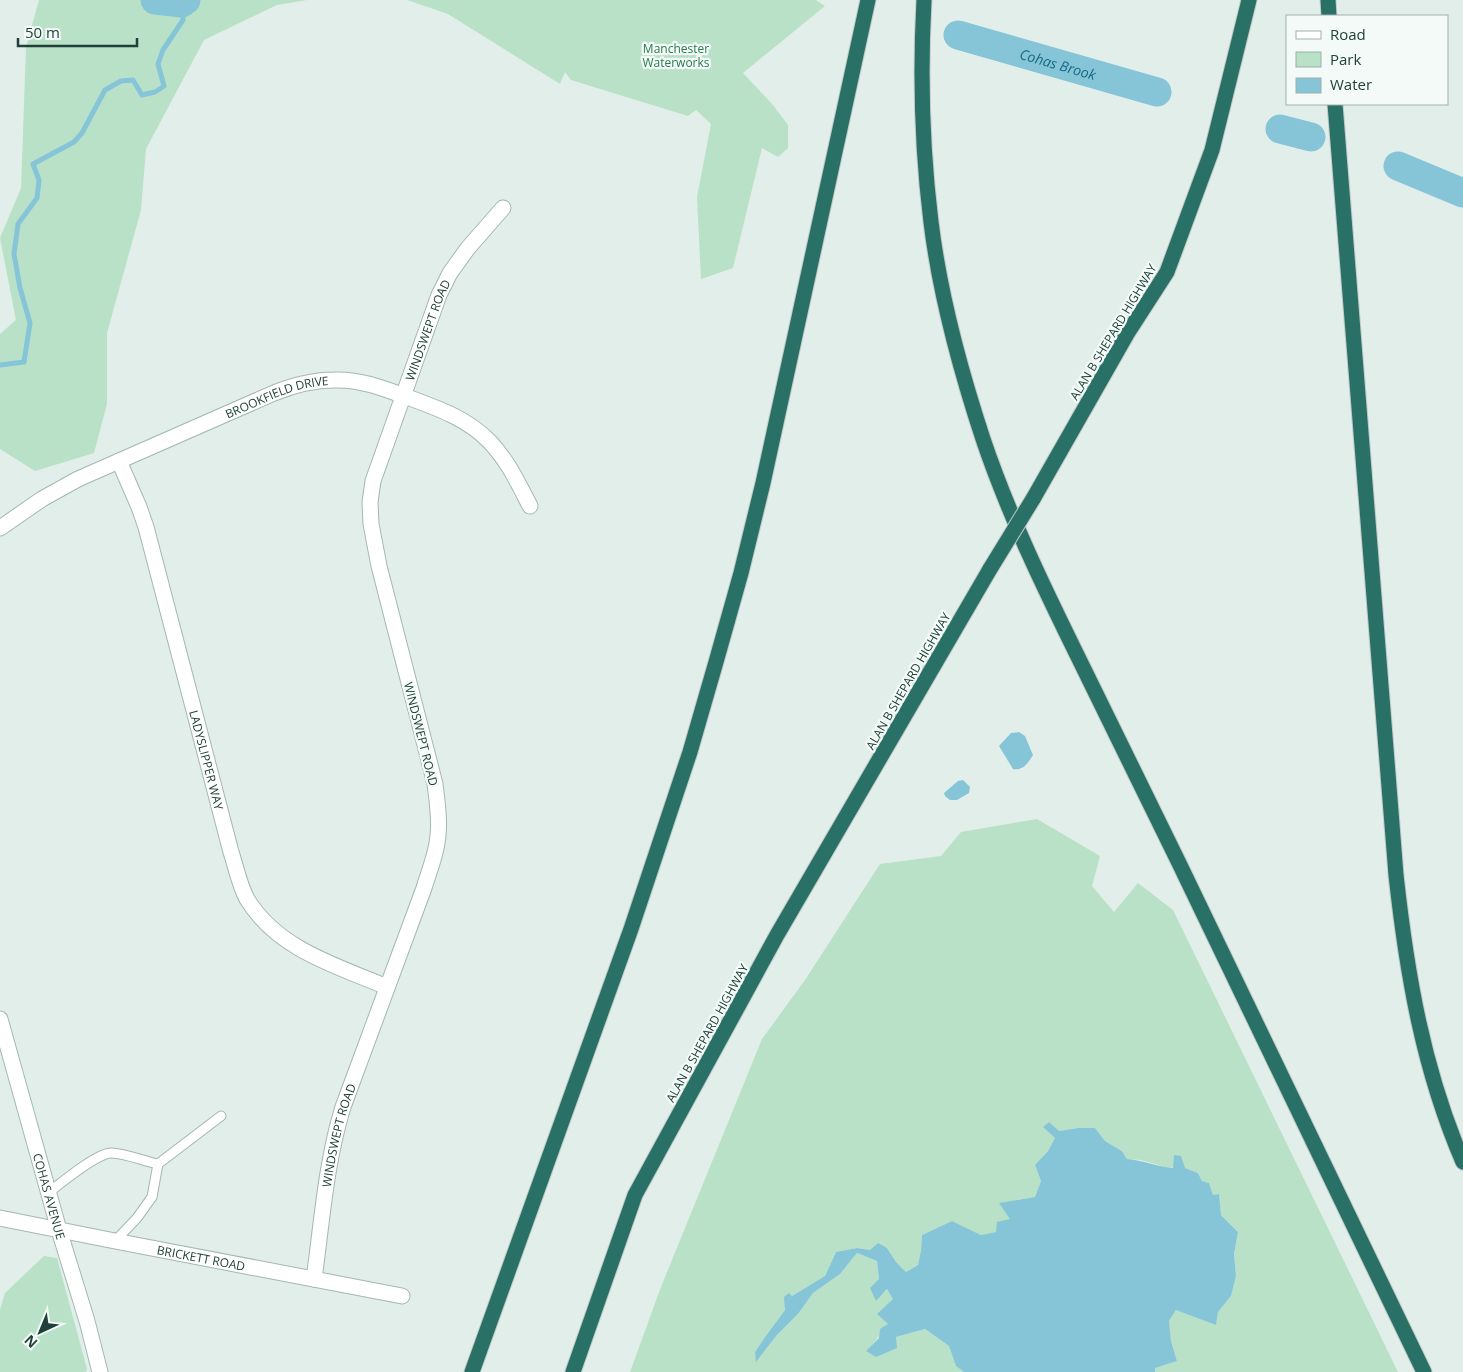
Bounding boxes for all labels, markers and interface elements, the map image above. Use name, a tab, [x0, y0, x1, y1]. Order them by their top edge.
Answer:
scale bar	[18, 15, 136, 47]
legend	[1286, 15, 1448, 105]
text: 50 m	[25, 22, 60, 42]
text: Road	[1330, 24, 1366, 44]
park label: Manchester Waterworks	[642, 40, 710, 71]
water label: Cohas Brook	[1018, 44, 1099, 84]
text: Park	[1330, 49, 1361, 69]
text: Water	[1330, 74, 1372, 94]
street label: ALAN B SHEPARD HIGHWAY	[1066, 261, 1161, 403]
street label: WINDSWEPT ROAD	[401, 276, 454, 383]
street label: BROOKFIELD DRIVE	[222, 372, 329, 422]
street label: ALAN B SHEPARD HIGHWAY	[862, 609, 954, 753]
street label: WINDSWEPT ROAD	[400, 680, 442, 788]
street label: LADYSLIPPER WAY	[186, 708, 228, 812]
street label: ALAN B SHEPARD HIGHWAY	[662, 961, 752, 1105]
street label: WINDSWEPT ROAD	[317, 1081, 360, 1188]
street label: COHAS AVENUE	[29, 1151, 70, 1241]
street label: BRICKETT ROAD	[156, 1241, 247, 1274]
north arrow	[15, 1307, 65, 1357]
text: N	[20, 1331, 41, 1353]

